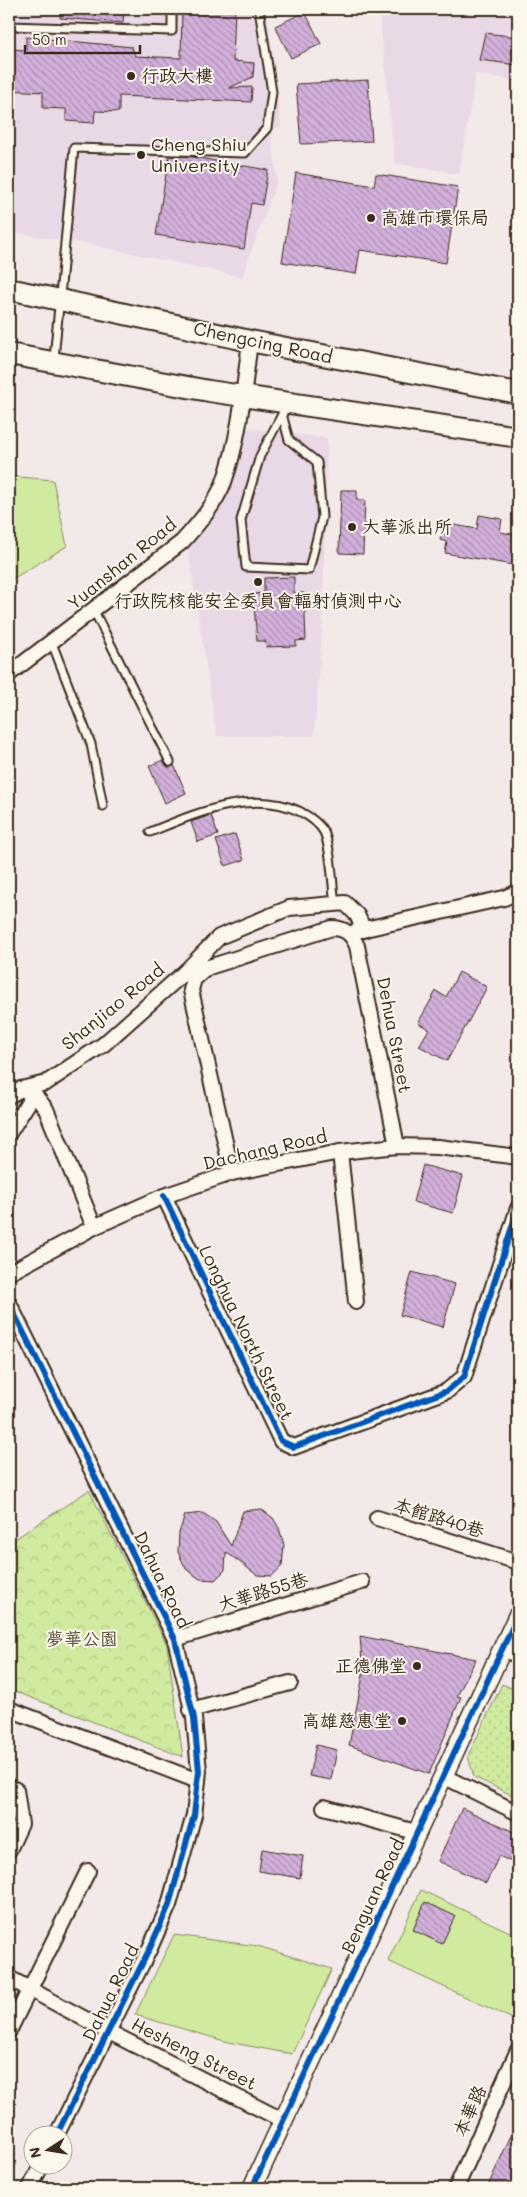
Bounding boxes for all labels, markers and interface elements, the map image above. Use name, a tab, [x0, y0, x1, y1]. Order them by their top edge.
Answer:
scale bar	[25, 22, 140, 54]
text: 50 m	[32, 29, 67, 49]
place label: 行政大樓	[141, 63, 213, 87]
marker: 行政大樓	[125, 70, 137, 82]
place label: Cheng Shiu University	[151, 132, 247, 177]
marker: Cheng Shiu University	[135, 149, 147, 161]
place label: 高雄市環保局	[381, 205, 489, 229]
marker: 高雄市環保局	[365, 212, 377, 224]
street label: Chengcing Road	[191, 316, 335, 368]
street label: Yuanshan Road	[62, 512, 181, 615]
place label: 大華派出所	[362, 514, 452, 538]
marker: 大華派出所	[346, 521, 358, 533]
marker: 行政院核能安全委員會輻射偵測中心	[252, 576, 264, 588]
place label: 行政院核能安全委員會輻射偵測中心	[114, 588, 402, 612]
street label: Shanjiao Road	[56, 957, 169, 1055]
street label: Dehua Street	[372, 975, 418, 1095]
street label: Dachang Road	[200, 1123, 329, 1175]
street label: Longhua North Street	[194, 1241, 300, 1424]
street label: 本館路40巷	[391, 1492, 488, 1542]
street label: Dahua Road	[129, 1527, 197, 1632]
street label: 大華路55巷	[215, 1566, 311, 1616]
park label: 夢華公園	[46, 1626, 118, 1650]
place label: 正德佛堂	[335, 1653, 407, 1677]
marker: 正德佛堂	[411, 1660, 423, 1672]
place label: 高雄慈惠堂	[302, 1708, 392, 1732]
marker: 高雄慈惠堂	[396, 1715, 408, 1727]
street label: Benguan Road	[335, 1834, 409, 1957]
street label: Dahua Road	[76, 1940, 144, 2045]
street label: Hesheng Street	[128, 2011, 261, 2095]
street label: 本華路	[447, 2081, 491, 2140]
north arrow	[22, 2124, 72, 2174]
text: N	[24, 2146, 45, 2160]

